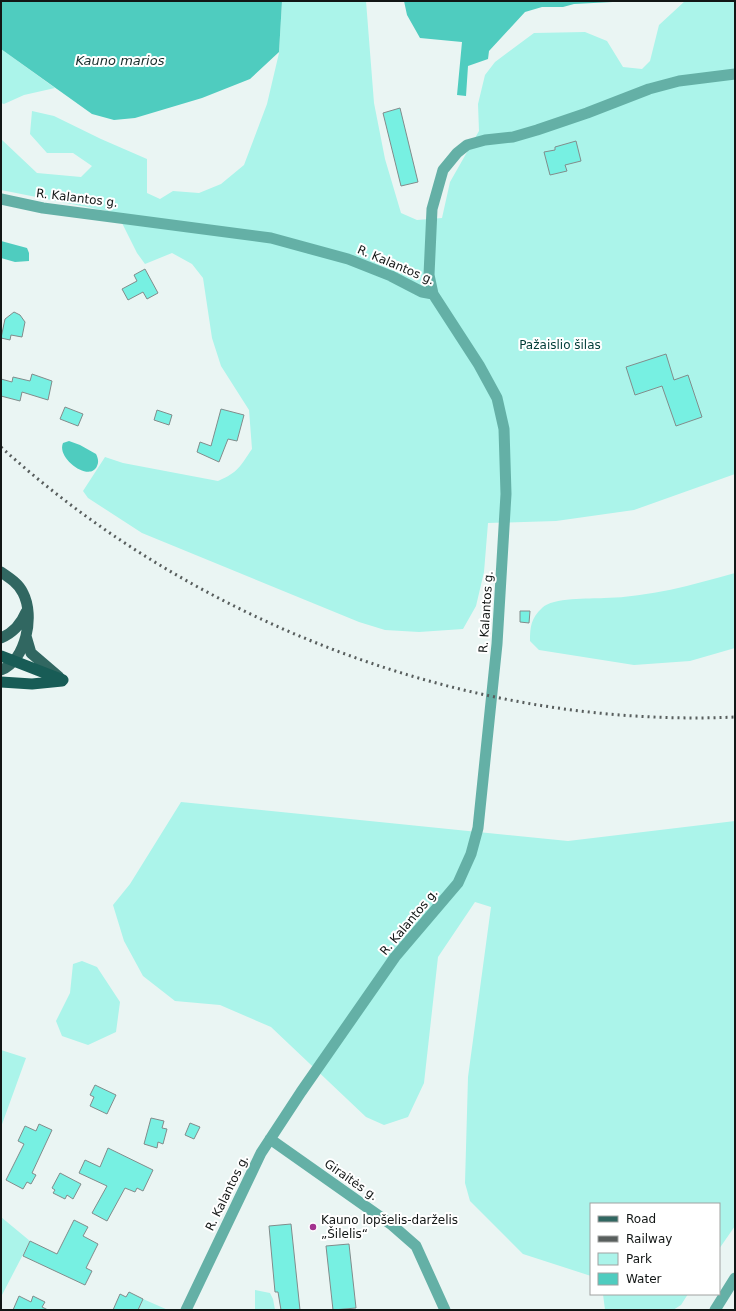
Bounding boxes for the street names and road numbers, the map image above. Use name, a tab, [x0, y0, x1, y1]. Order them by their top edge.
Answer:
street label: R. Kalantos g.	[35, 186, 119, 210]
street label: R. Kalantos g.	[355, 242, 437, 288]
street label: R. Kalantos g.	[476, 570, 496, 654]
street label: R. Kalantos g.	[377, 886, 441, 958]
street label: R. Kalantos g.	[203, 1153, 251, 1233]
street label: Giraitės g.	[322, 1157, 380, 1203]

